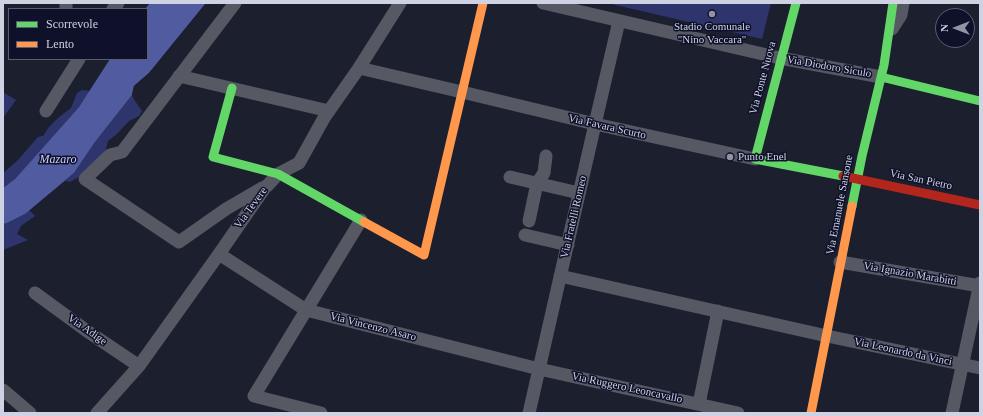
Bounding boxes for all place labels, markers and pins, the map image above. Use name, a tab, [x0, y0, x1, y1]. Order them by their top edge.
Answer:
marker: Stadio Comunale "Nino Vaccara"	[707, 9, 717, 19]
place label: Stadio Comunale "Nino Vaccara"	[674, 20, 750, 46]
place label: Punto Enel	[738, 150, 787, 164]
marker: Punto Enel	[725, 152, 735, 162]

